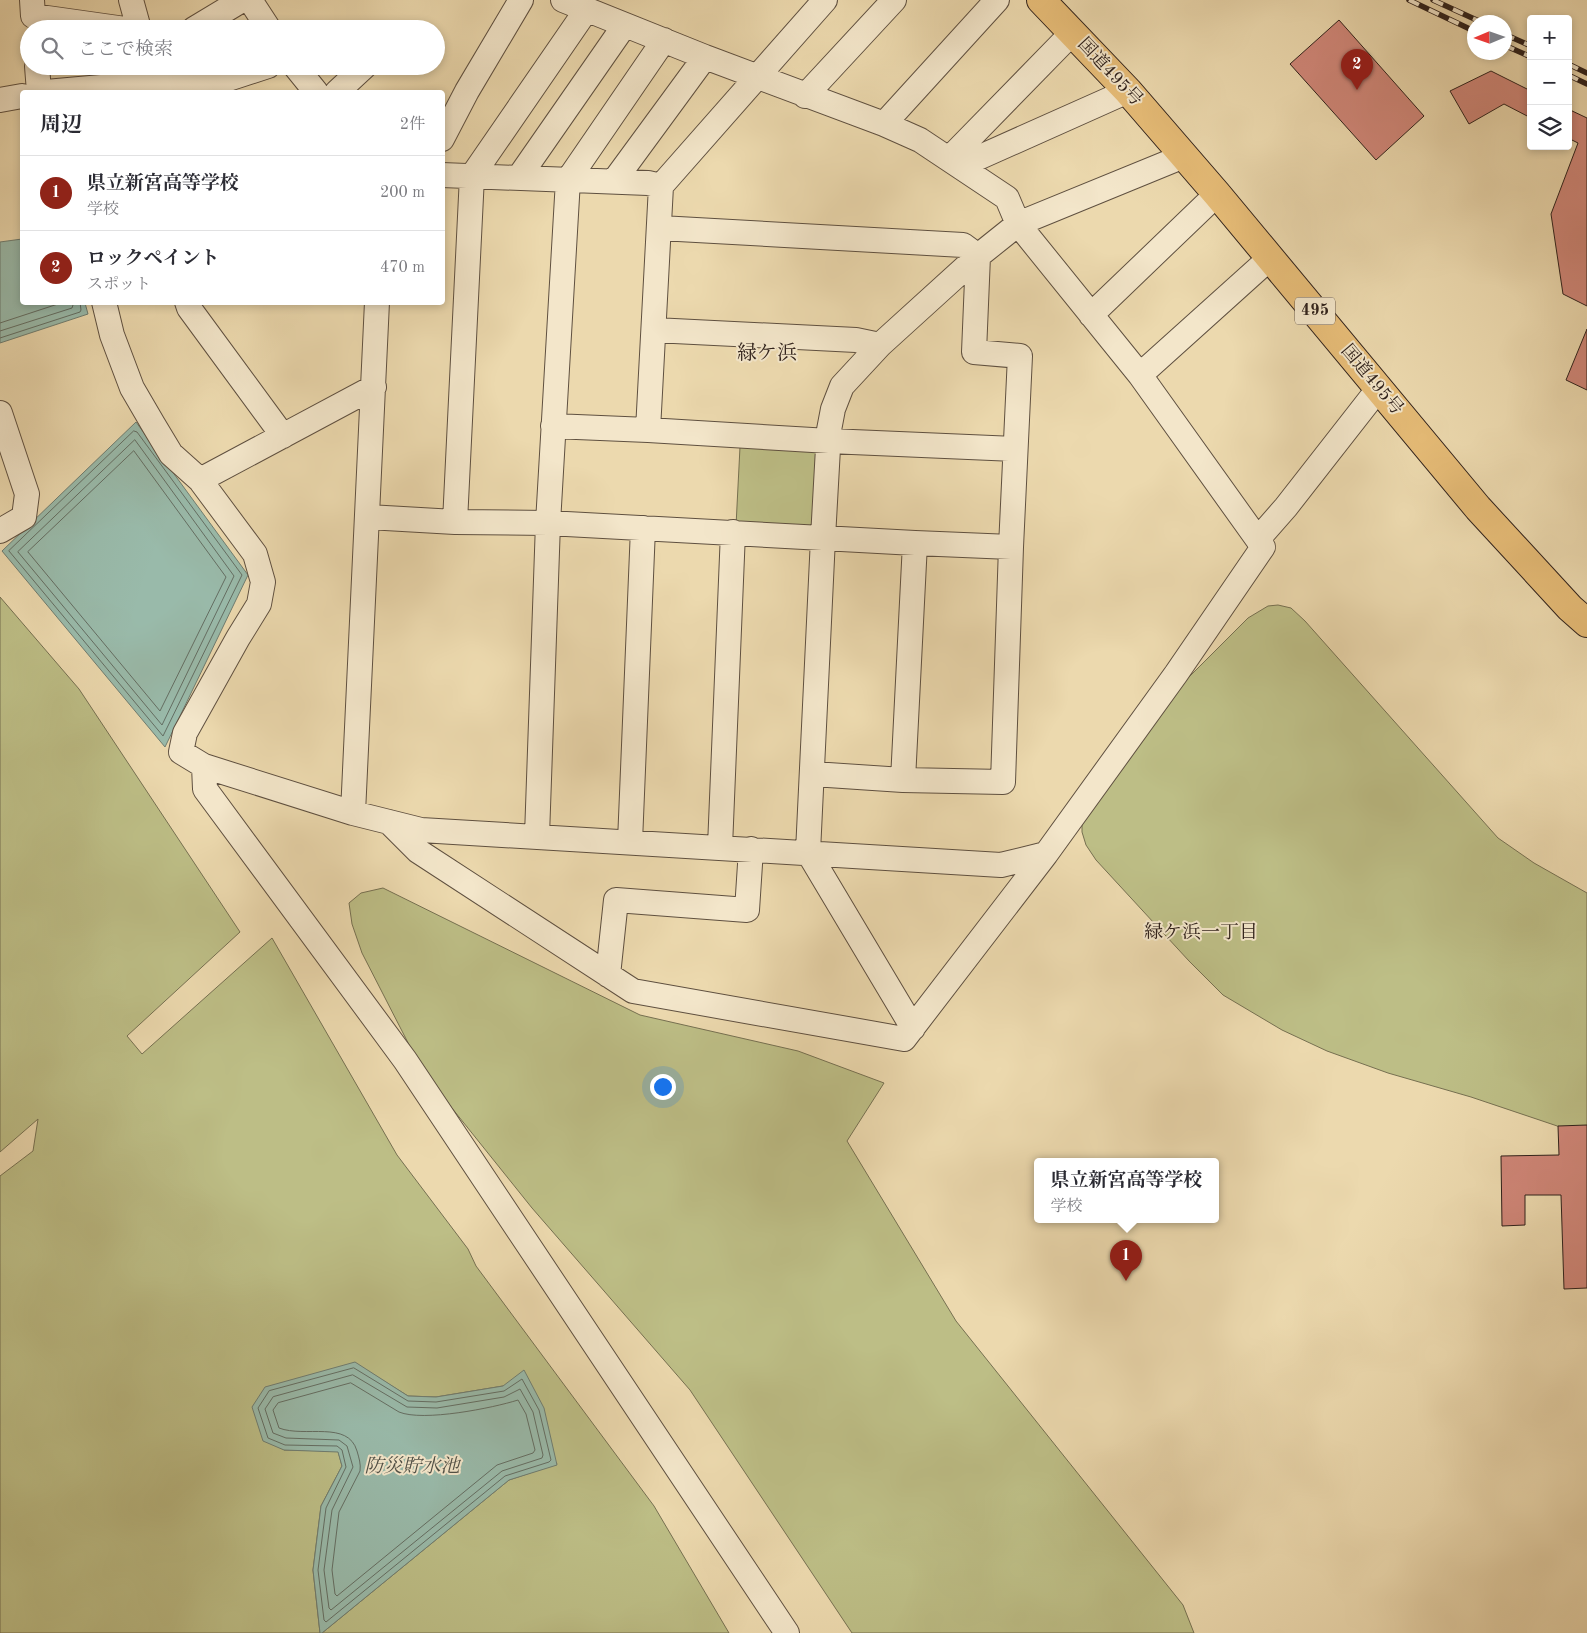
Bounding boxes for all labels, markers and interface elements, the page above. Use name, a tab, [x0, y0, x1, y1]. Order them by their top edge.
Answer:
north arrow	[1467, 15, 1512, 60]
map controls	[1527, 15, 1572, 150]
button: +	[1527, 15, 1572, 60]
search box	[20, 20, 445, 75]
street label: 国道495号	[1074, 33, 1147, 109]
icon: search	[38, 34, 66, 62]
text: ここで検索	[78, 41, 173, 60]
pin: 2	[1341, 49, 1373, 90]
button: −	[1527, 60, 1572, 105]
button: layers	[1527, 105, 1572, 150]
text: 周辺	[40, 115, 82, 136]
text: 2件	[400, 117, 425, 133]
text: 県立新宮高等学校	[87, 175, 239, 194]
text: 1	[51, 185, 61, 201]
text: 200 m	[380, 185, 425, 201]
text: 学校	[87, 202, 119, 218]
text: ロックペイント	[87, 250, 220, 269]
text: 2	[51, 260, 61, 276]
text: 470 m	[380, 260, 425, 276]
text: スポット	[87, 277, 151, 293]
road number: 495	[1295, 298, 1335, 324]
street label: 国道495号	[1338, 340, 1408, 418]
district label: 緑ケ浜	[737, 342, 797, 364]
district label: 緑ケ浜一丁目	[1144, 922, 1258, 943]
your location	[650, 1074, 676, 1100]
popup	[1034, 1158, 1219, 1223]
text: 県立新宮高等学校	[1050, 1172, 1203, 1191]
text: 学校	[1050, 1199, 1083, 1215]
pin: 1	[1110, 1240, 1142, 1281]
water label: 防災貯水池	[364, 1456, 461, 1477]

